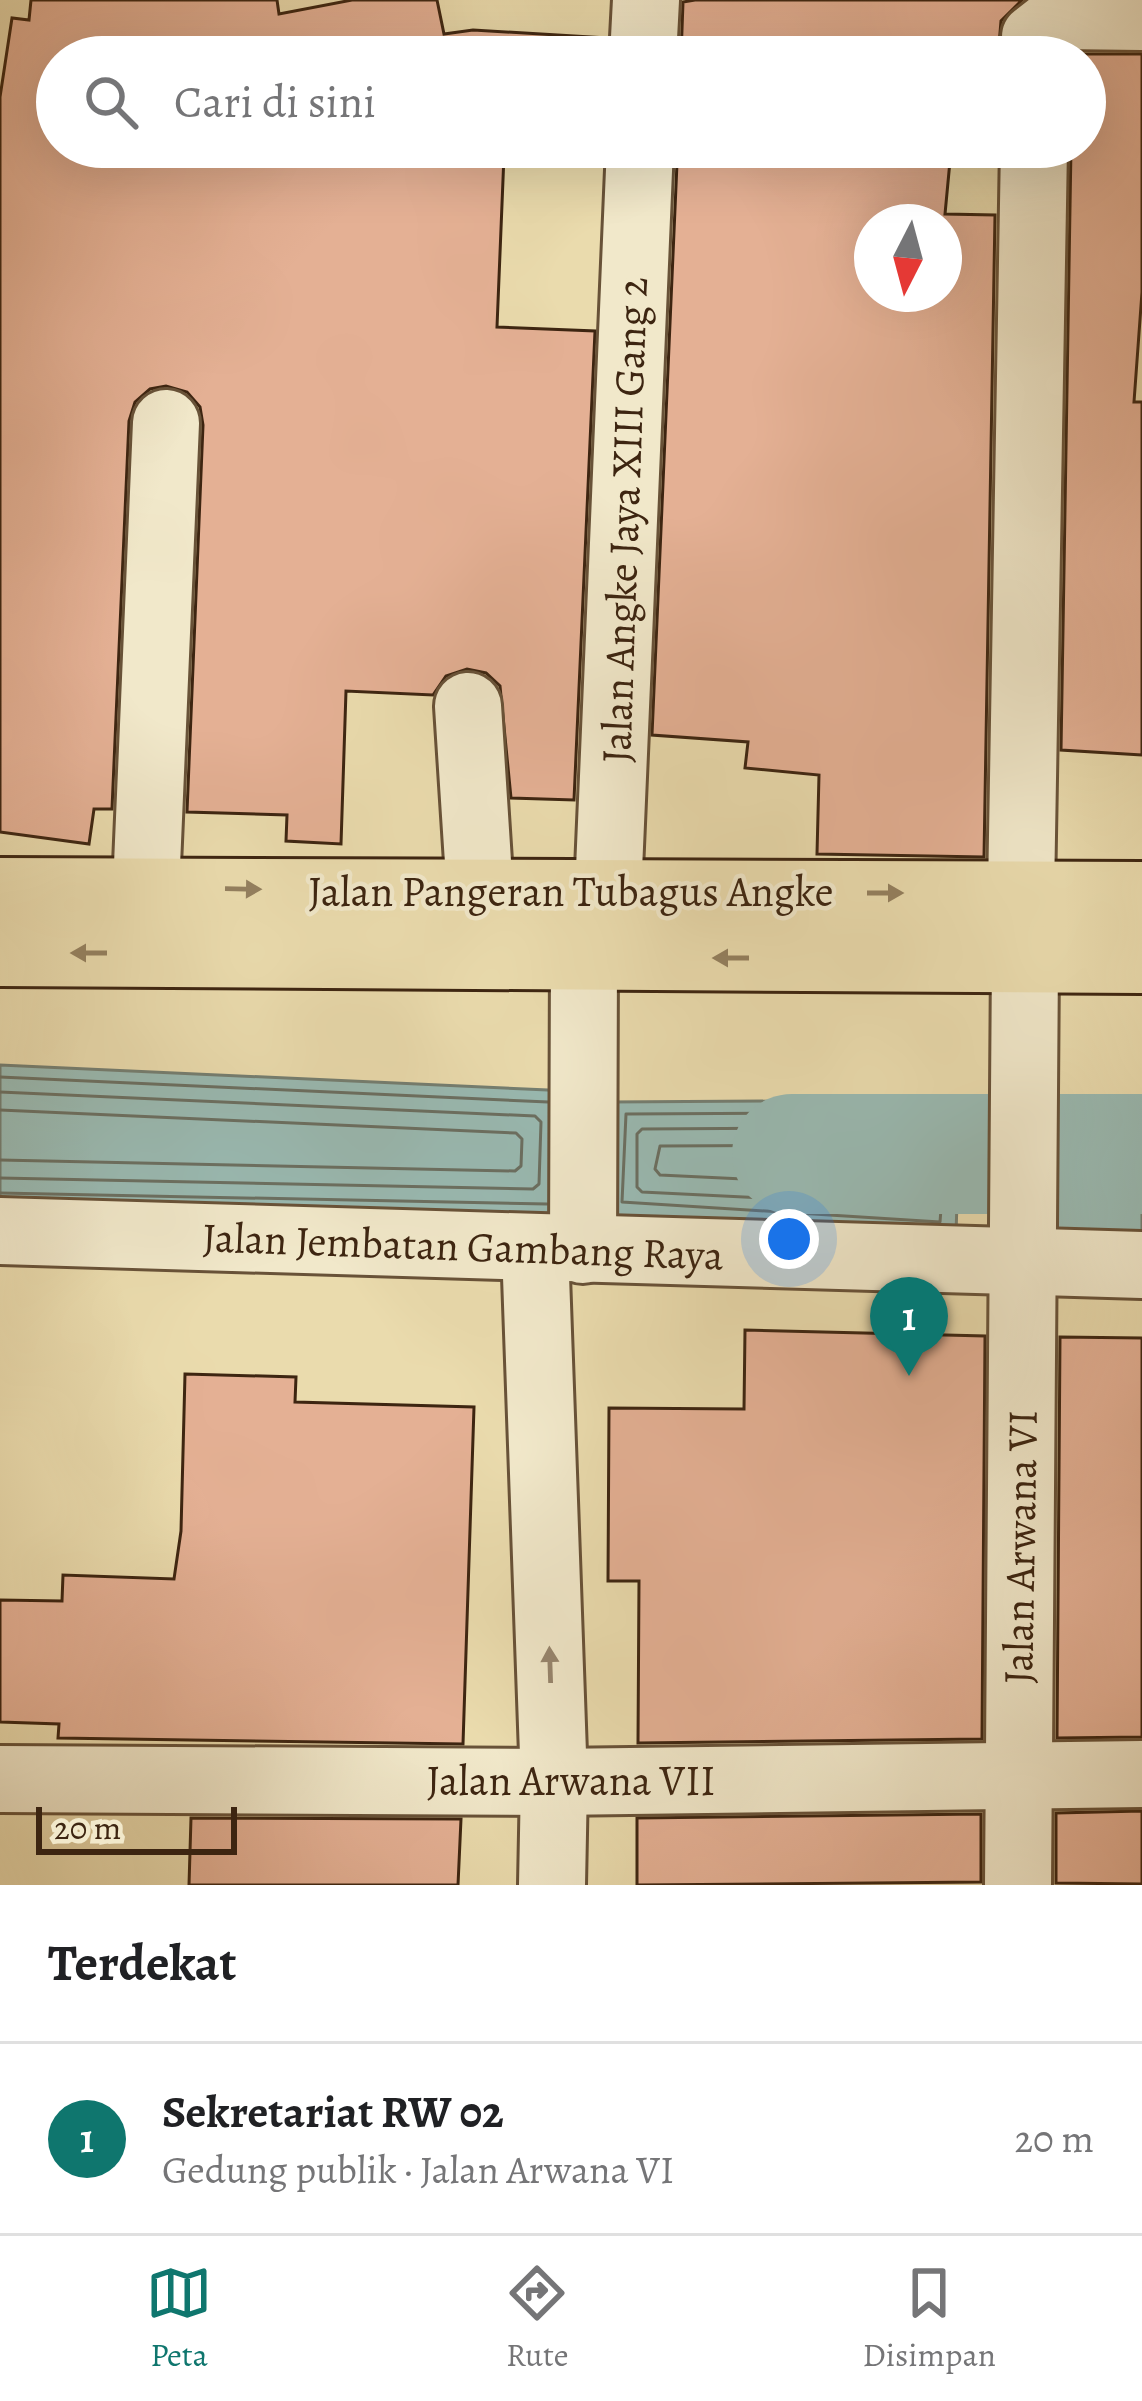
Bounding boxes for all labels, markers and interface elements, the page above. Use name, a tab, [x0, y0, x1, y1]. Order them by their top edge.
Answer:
search box	[36, 36, 1106, 168]
icon: search	[78, 69, 144, 135]
text: Cari di sini	[174, 71, 376, 133]
north arrow	[854, 204, 962, 312]
street label: Jalan Angke Jaya XIII Gang 2	[587, 276, 661, 764]
street label: Jalan Pangeran Tubagus Angke	[308, 863, 834, 920]
one-way arrow	[225, 879, 263, 899]
one-way arrow	[867, 883, 905, 903]
one-way arrow	[69, 943, 107, 963]
one-way arrow	[711, 948, 749, 968]
street label: Jalan Jembatan Gambang Raya	[202, 1208, 725, 1284]
your location	[759, 1209, 819, 1269]
pin: 1	[870, 1277, 948, 1376]
street label: Jalan Arwana VI	[989, 1410, 1051, 1684]
one-way arrow	[540, 1645, 559, 1683]
street label: Jalan Arwana VII	[427, 1752, 715, 1809]
scale bar	[36, 1801, 237, 1854]
text: 20 m	[54, 1805, 121, 1850]
text: Terdekat	[48, 1928, 236, 1998]
text: Sekretariat RW 02	[162, 2081, 504, 2143]
text: 1	[80, 2112, 94, 2165]
text: 20 m	[1015, 2112, 1094, 2165]
text: Gedung publik · Jalan Arwana VI	[162, 2143, 674, 2196]
tab: Peta	[146, 2260, 212, 2377]
tab: Rute	[504, 2260, 570, 2377]
tab: Disimpan	[862, 2260, 996, 2377]

